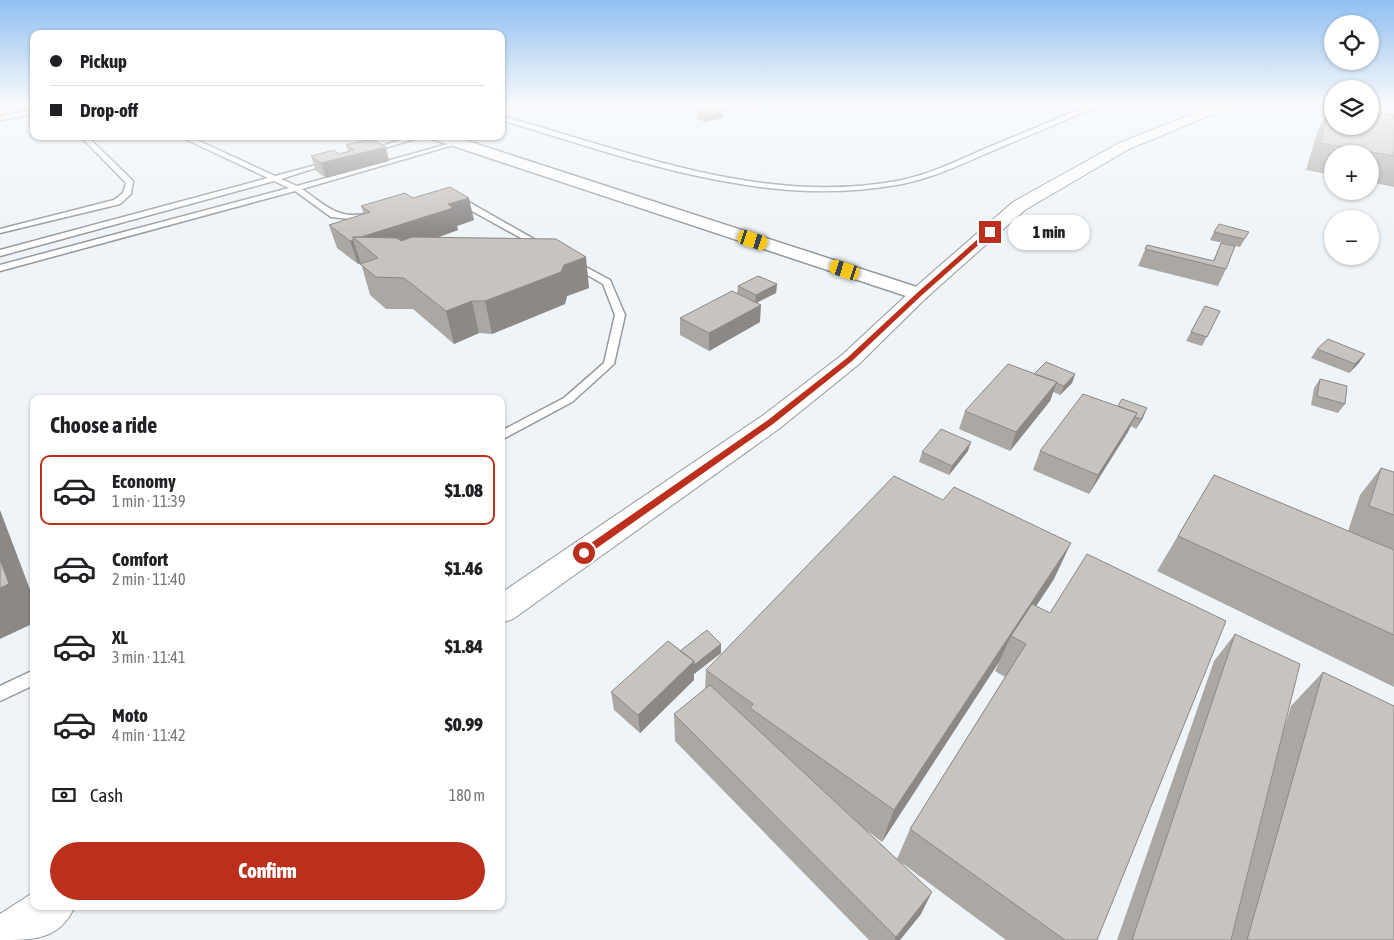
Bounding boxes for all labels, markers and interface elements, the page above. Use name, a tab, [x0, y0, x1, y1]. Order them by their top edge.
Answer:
map controls	[1324, 15, 1379, 265]
button: locate	[1324, 15, 1379, 70]
text: Pickup	[80, 50, 127, 72]
button: layers	[1324, 80, 1379, 135]
text: Drop-off	[80, 99, 138, 121]
button: +	[1324, 145, 1379, 200]
button: −	[1324, 210, 1379, 265]
callout: 1 min	[1008, 214, 1090, 250]
route end	[979, 221, 1001, 243]
text: 1 min	[1033, 223, 1065, 241]
car	[736, 228, 769, 252]
car	[828, 258, 861, 282]
text: Choose a ride	[50, 412, 157, 438]
icon: car	[52, 468, 97, 513]
text: Economy	[112, 470, 176, 492]
text: $1.08	[445, 479, 483, 501]
text: 1 min · 11:39	[112, 492, 185, 510]
route start	[573, 542, 595, 564]
icon: car	[52, 546, 97, 591]
text: Comfort	[112, 548, 168, 570]
text: $1.46	[445, 557, 483, 579]
text: 2 min · 11:40	[112, 570, 185, 588]
icon: car	[52, 624, 97, 669]
text: XL	[112, 626, 128, 648]
text: $1.84	[445, 635, 483, 657]
text: 3 min · 11:41	[112, 648, 185, 666]
icon: car	[52, 702, 97, 747]
text: Moto	[112, 704, 148, 726]
text: $0.99	[445, 713, 483, 735]
text: 4 min · 11:42	[112, 726, 185, 744]
icon: cash	[50, 781, 78, 809]
text: Cash	[90, 784, 123, 806]
text: 180 m	[449, 786, 485, 804]
button: Confirm	[50, 842, 485, 900]

